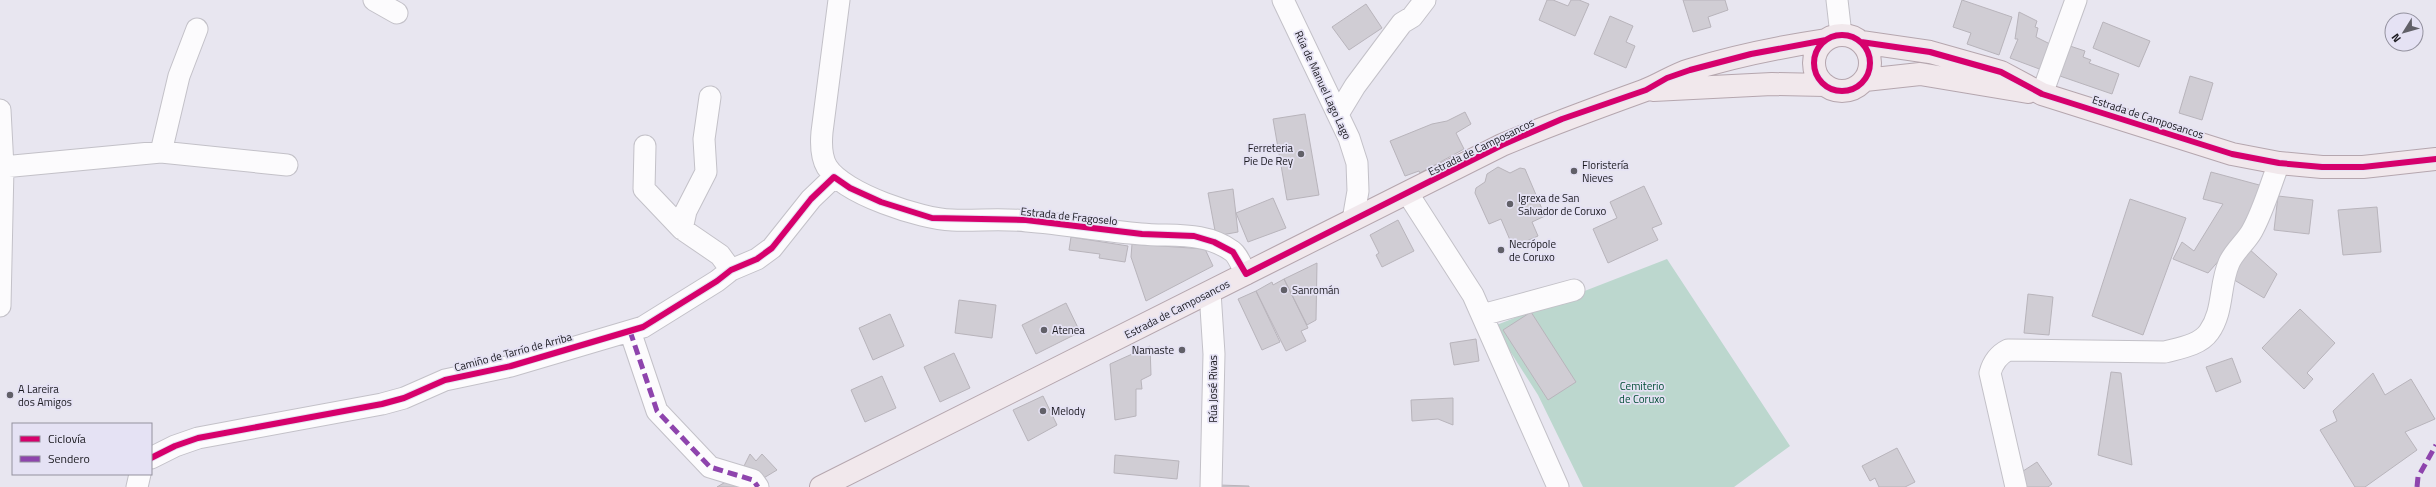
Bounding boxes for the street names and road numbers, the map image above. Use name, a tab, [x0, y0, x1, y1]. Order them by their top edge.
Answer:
street label: Rúa de Manuel Lago Lago	[1291, 28, 1355, 142]
street label: Estrada de Camposancos	[2090, 91, 2206, 143]
street label: Estrada de Camposancos	[1425, 114, 1537, 180]
street label: Estrada de Fragoselo	[1020, 203, 1118, 229]
street label: Estrada de Camposancos	[1122, 275, 1232, 343]
street label: Camiño de Tarrío de Arriba	[452, 328, 574, 375]
street label: Rúa José Rivas	[1205, 355, 1221, 423]

